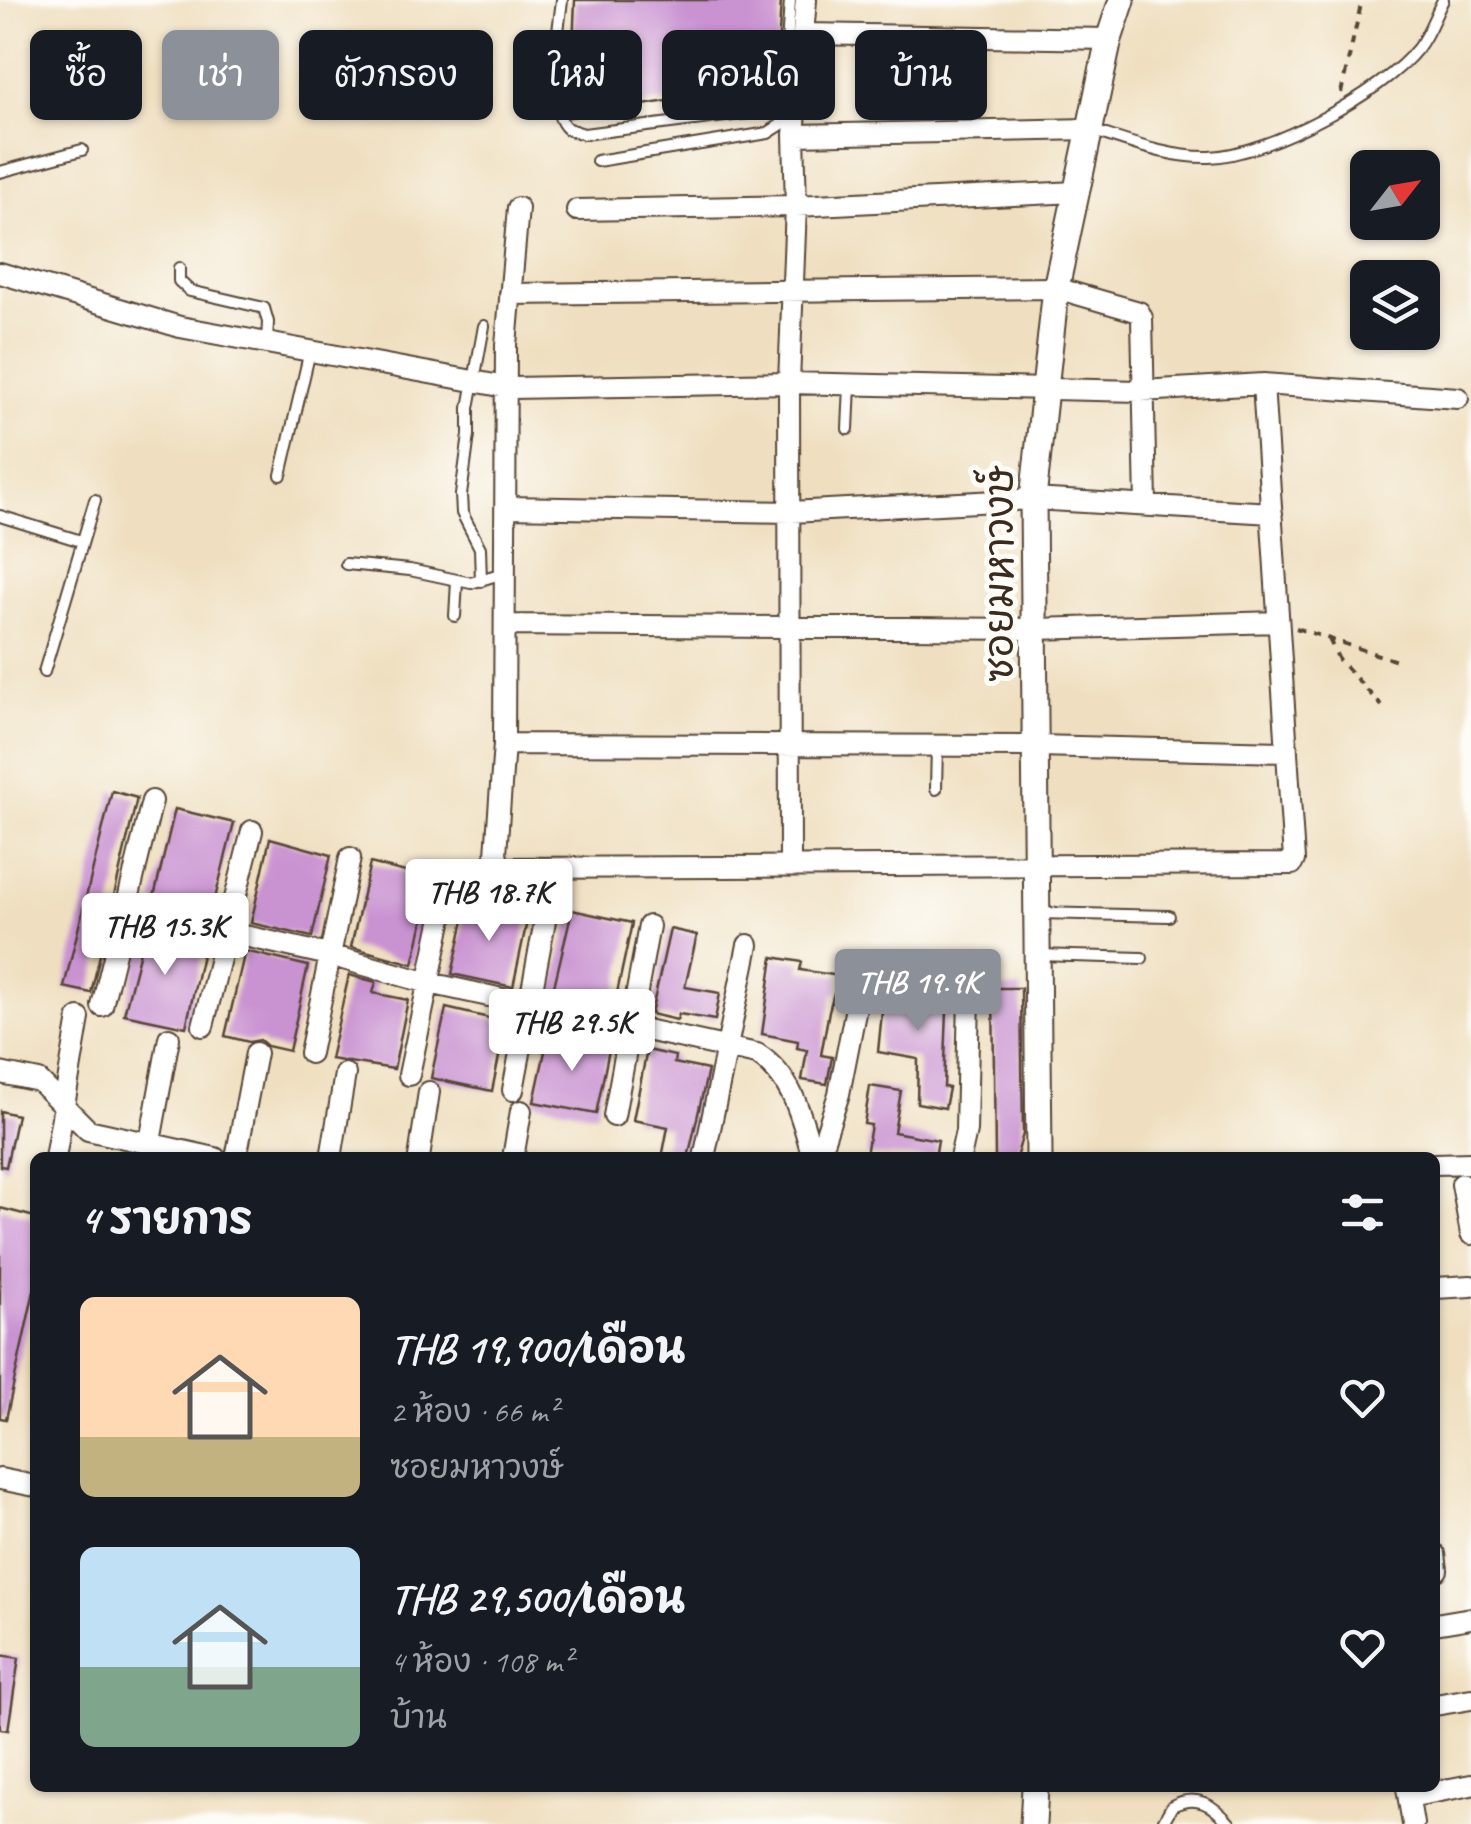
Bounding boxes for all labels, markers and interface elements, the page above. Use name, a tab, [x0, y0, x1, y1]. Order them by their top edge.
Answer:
chip: ซื้อ	[30, 30, 142, 120]
chip: เช่า	[162, 30, 279, 120]
chip: ตัวกรอง	[299, 30, 493, 120]
chip: ใหม่	[513, 30, 642, 120]
chip: คอนโด	[662, 30, 835, 120]
chip: บ้าน	[855, 30, 987, 120]
north arrow	[1350, 150, 1440, 240]
map controls	[1350, 150, 1440, 350]
button: layers	[1350, 260, 1440, 350]
street label: ซอยมหาวงษ์	[973, 464, 1025, 682]
pin: THB 18.7K	[375, 859, 603, 944]
text: THB 18.7K	[427, 871, 551, 912]
pin: THB 15.3K	[51, 893, 279, 978]
text: THB 15.3K	[104, 905, 226, 946]
pin: THB 19.9K	[804, 949, 1032, 1034]
text: THB 19.9K	[857, 961, 979, 1002]
pin: THB 29.5K	[458, 989, 686, 1074]
text: THB 29.5K	[511, 1001, 633, 1042]
icon: filters	[1335, 1185, 1390, 1240]
text: 4 รายการ	[80, 1193, 253, 1246]
text: THB 19,900/เดือน	[390, 1322, 685, 1375]
icon: home	[160, 1337, 280, 1457]
icon: heart	[1335, 1370, 1390, 1425]
text: 2 ห้อง · 66 m²	[390, 1391, 558, 1432]
text: ซอยมหาวงษ์	[390, 1447, 563, 1488]
text: THB 29,500/เดือน	[390, 1572, 685, 1625]
icon: home	[160, 1587, 280, 1707]
icon: heart	[1335, 1620, 1390, 1675]
text: 4 ห้อง · 108 m²	[390, 1641, 572, 1682]
text: บ้าน	[390, 1697, 447, 1738]

